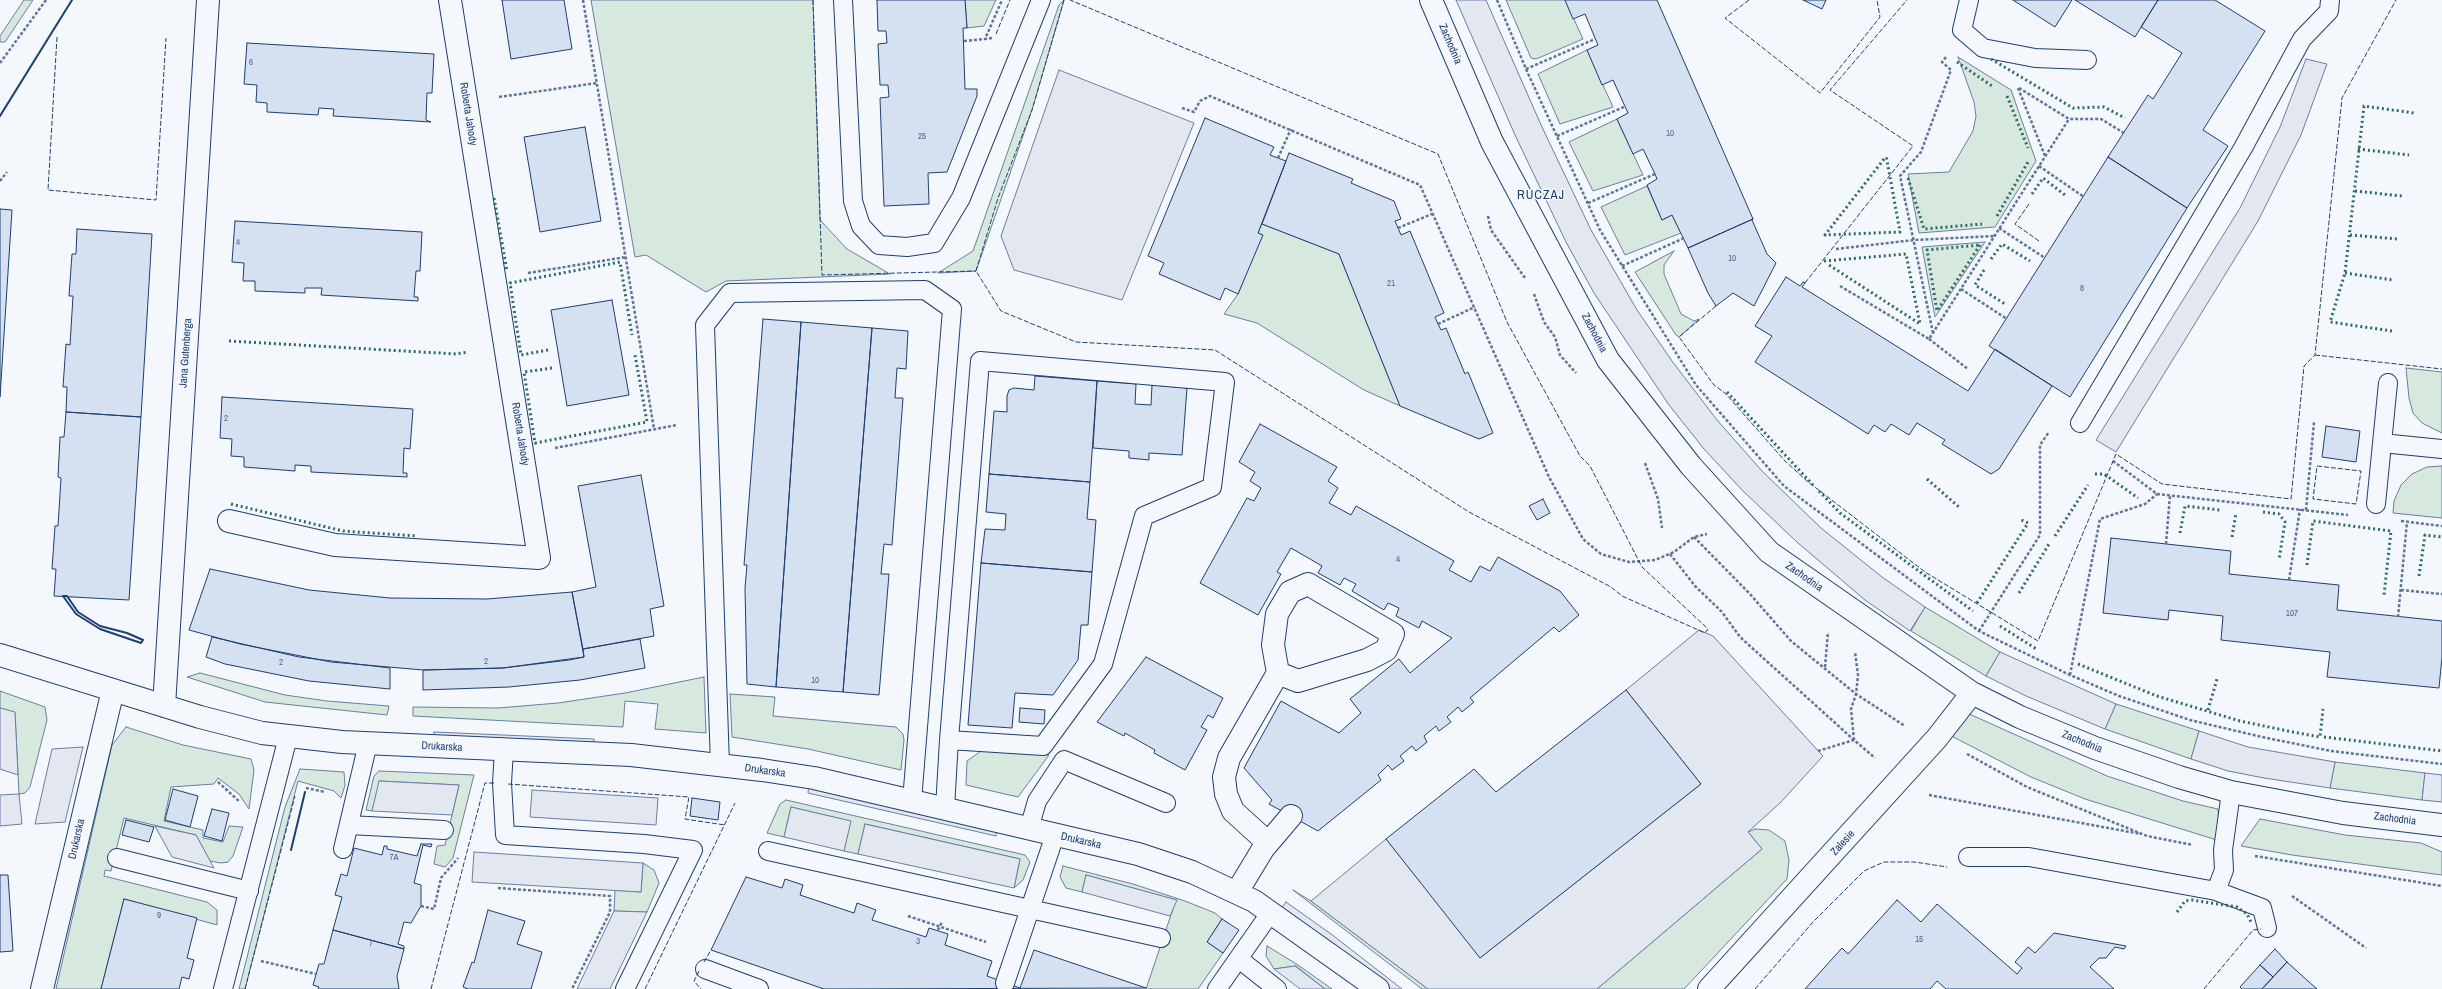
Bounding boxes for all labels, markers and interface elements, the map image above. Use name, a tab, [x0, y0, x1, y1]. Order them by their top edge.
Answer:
street label: Zachodnia	[1436, 22, 1464, 66]
house number: 6	[249, 58, 253, 68]
street label: Roberta Jahody	[457, 82, 479, 146]
house number: 10	[1666, 129, 1674, 139]
house number: 25	[918, 132, 926, 142]
district label: RUCZAJ	[1517, 188, 1565, 204]
house number: 4	[236, 238, 240, 248]
house number: 10	[1728, 254, 1736, 264]
house number: 21	[1387, 279, 1395, 289]
house number: 8	[2080, 284, 2084, 294]
street label: Zachodnia	[1578, 311, 1610, 355]
street label: Jana Gutenberga	[177, 318, 195, 388]
street label: Roberta Jahody	[509, 402, 531, 466]
house number: 2	[224, 414, 228, 424]
house number: 4	[1396, 555, 1400, 565]
street label: Zachodnia	[1783, 559, 1825, 595]
house number: 107	[2286, 609, 2298, 619]
house number: 2	[484, 657, 488, 667]
house number: 2	[279, 658, 283, 668]
house number: 10	[811, 676, 819, 686]
street label: Zachodnia	[2060, 728, 2104, 756]
street label: Drukarska	[421, 739, 463, 755]
street label: Drukarska	[744, 762, 786, 780]
street label: Zachodnia	[2373, 810, 2417, 828]
street label: Drukarska	[66, 817, 88, 861]
street label: Zalesie	[1828, 828, 1858, 858]
street label: Drukarska	[1059, 830, 1103, 852]
house number: 7A	[389, 853, 399, 863]
house number: 9	[157, 911, 161, 921]
house number: 15	[1915, 935, 1923, 945]
house number: 3	[916, 937, 920, 947]
house number: 7	[369, 939, 373, 949]

